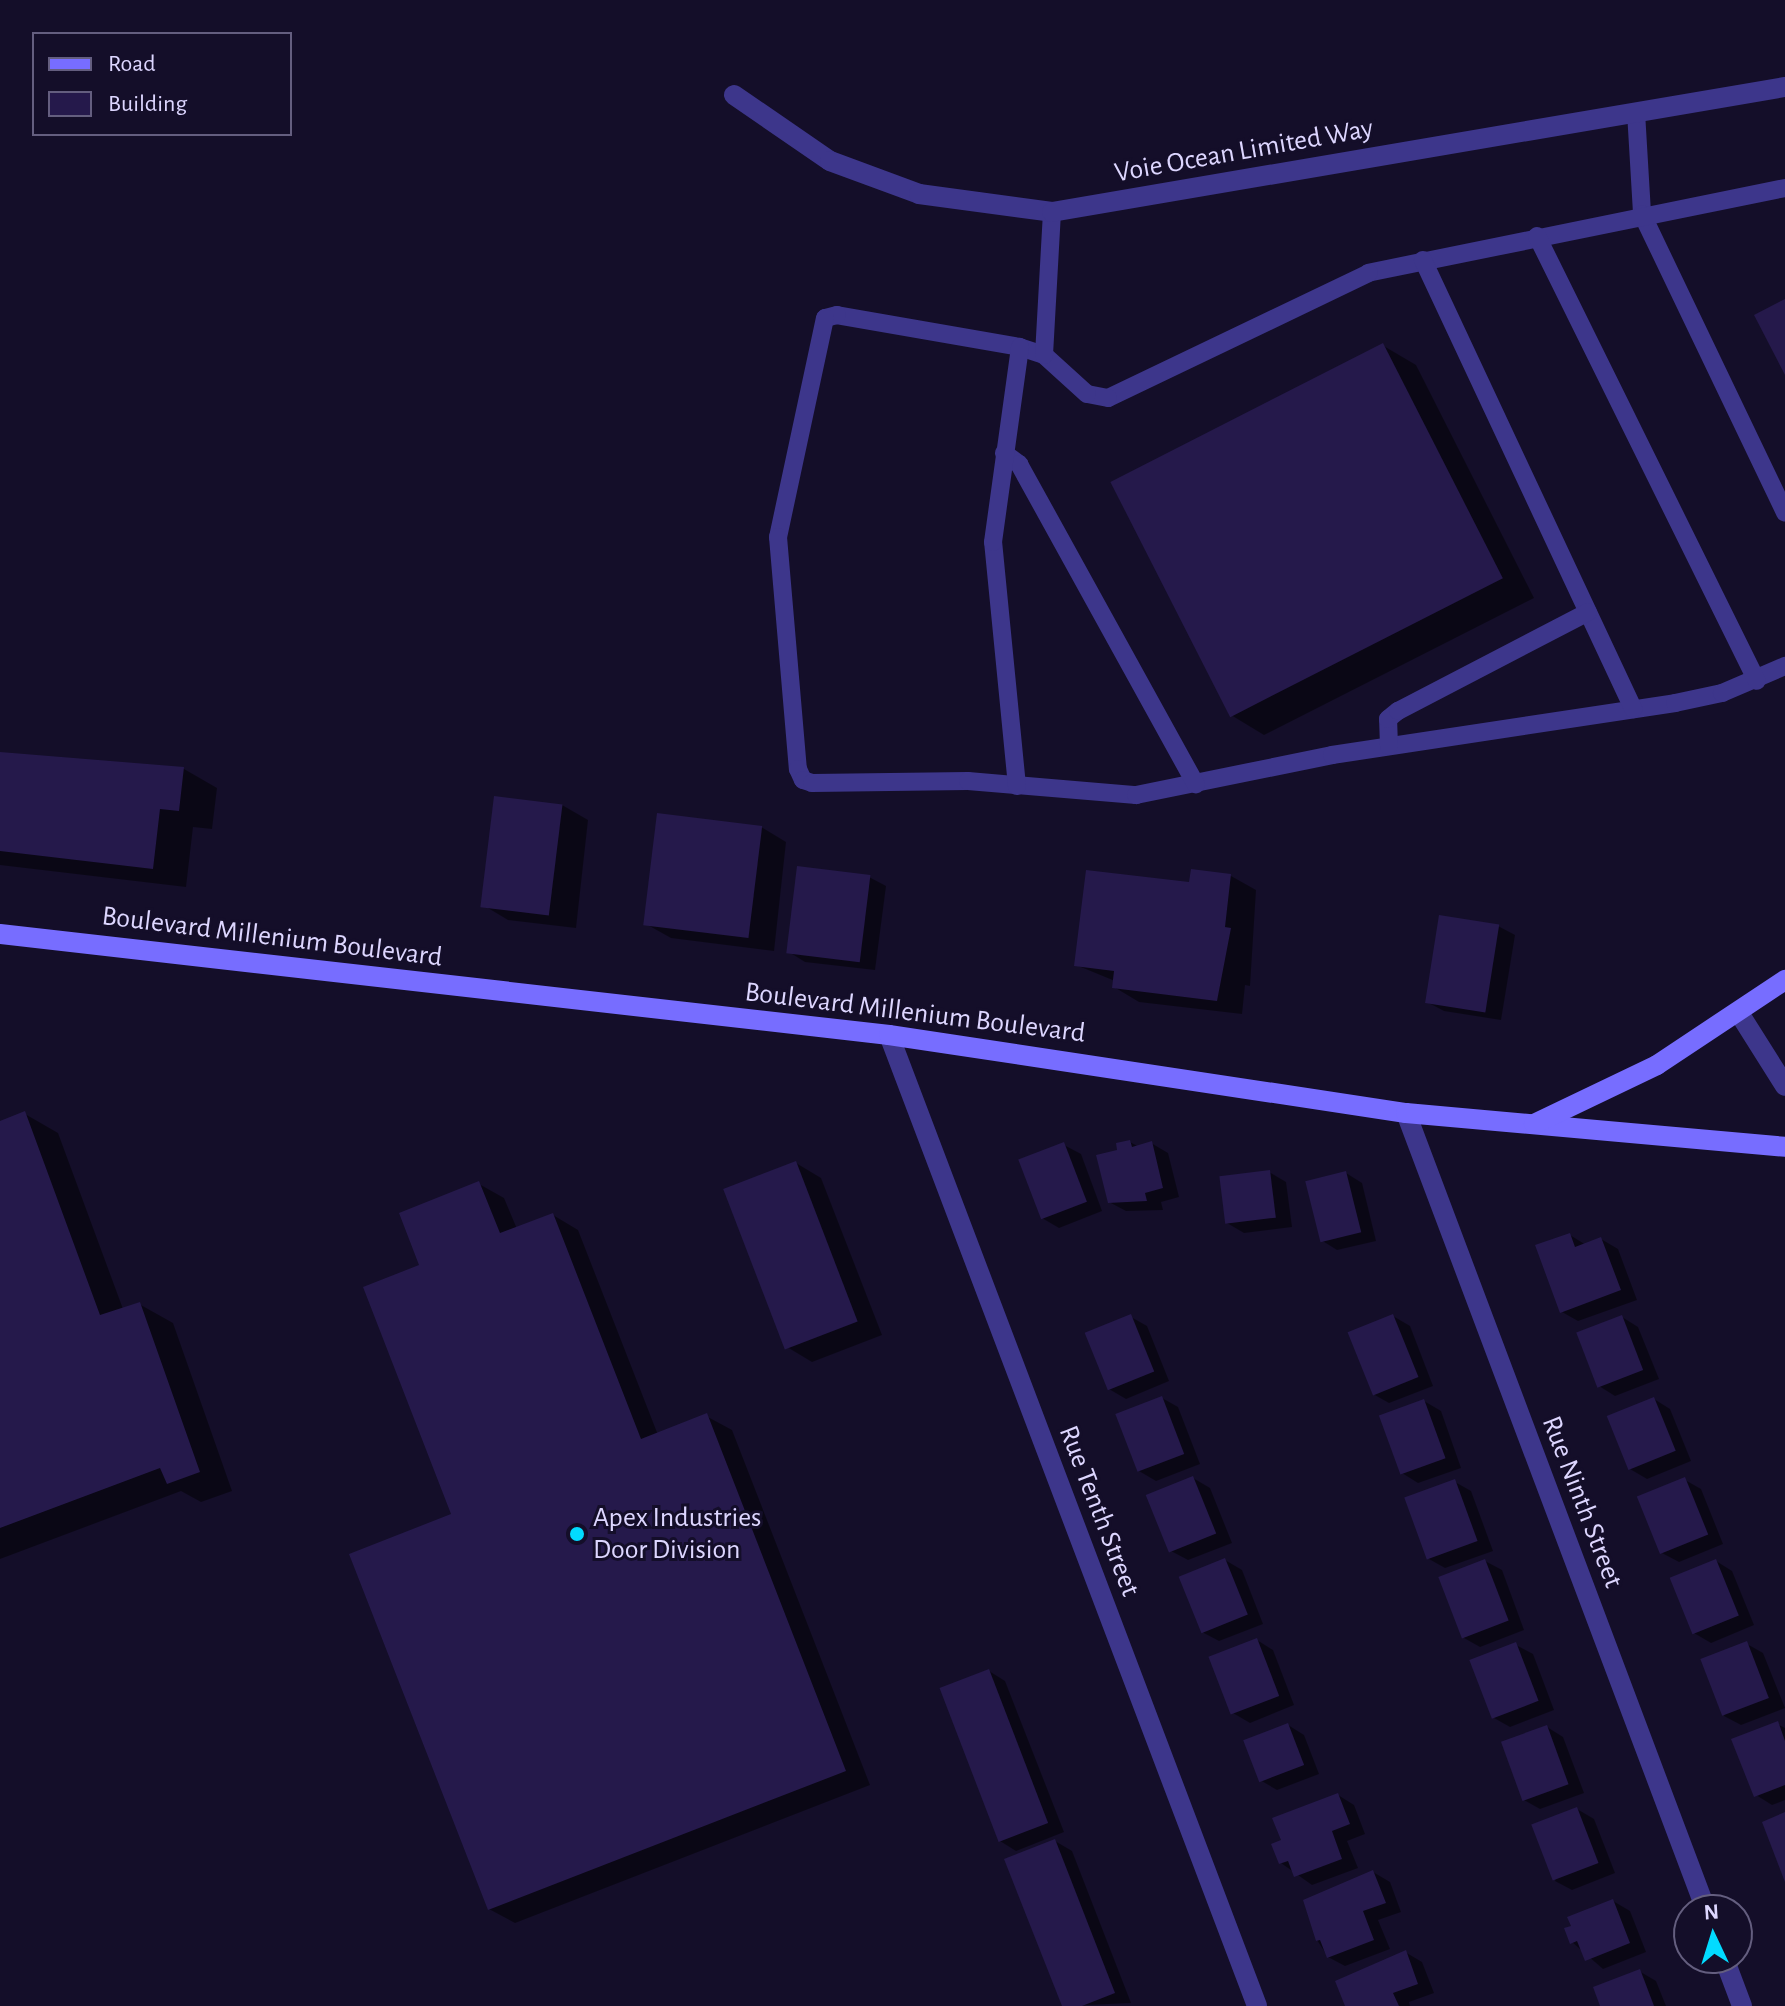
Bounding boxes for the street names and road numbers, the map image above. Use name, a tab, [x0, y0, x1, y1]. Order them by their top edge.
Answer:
street label: Voie Ocean Limited Way	[1112, 112, 1376, 190]
street label: Boulevard Millenium Boulevard	[100, 899, 444, 975]
street label: Boulevard Millenium Boulevard	[743, 975, 1087, 1051]
street label: Rue Ninth Street	[1534, 1411, 1630, 1593]
street label: Rue Tenth Street	[1051, 1421, 1147, 1601]

